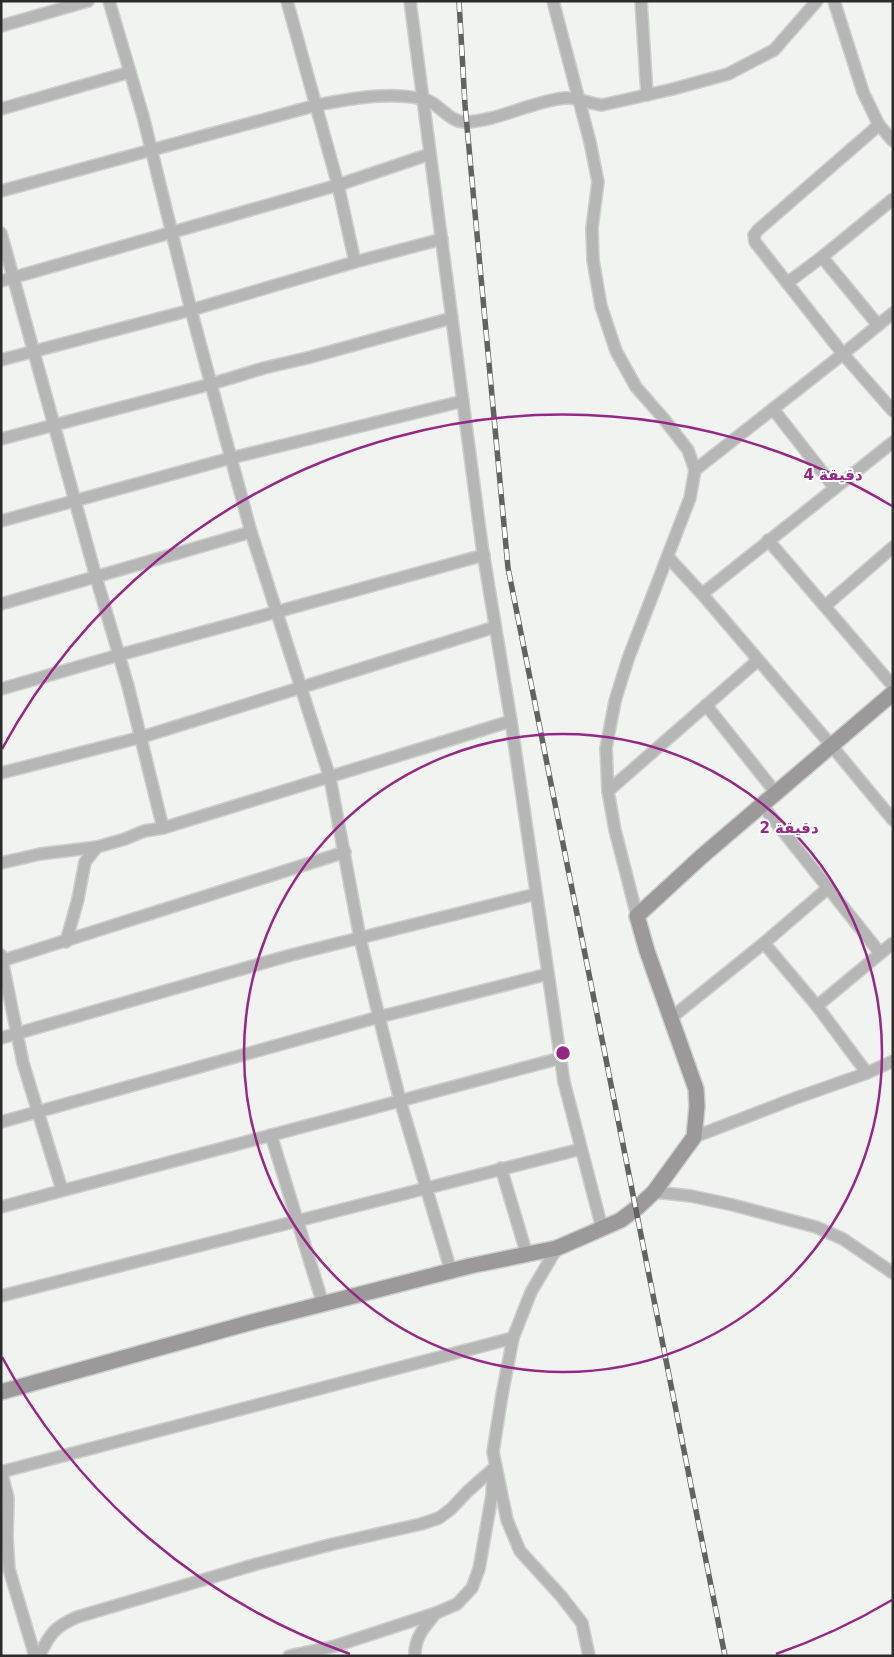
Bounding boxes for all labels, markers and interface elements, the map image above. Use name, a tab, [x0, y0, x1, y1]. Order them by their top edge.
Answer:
text: 4 دقيقة	[803, 466, 863, 484]
text: 2 دقيقة	[759, 819, 819, 837]
centre of rings	[554, 1044, 572, 1062]

